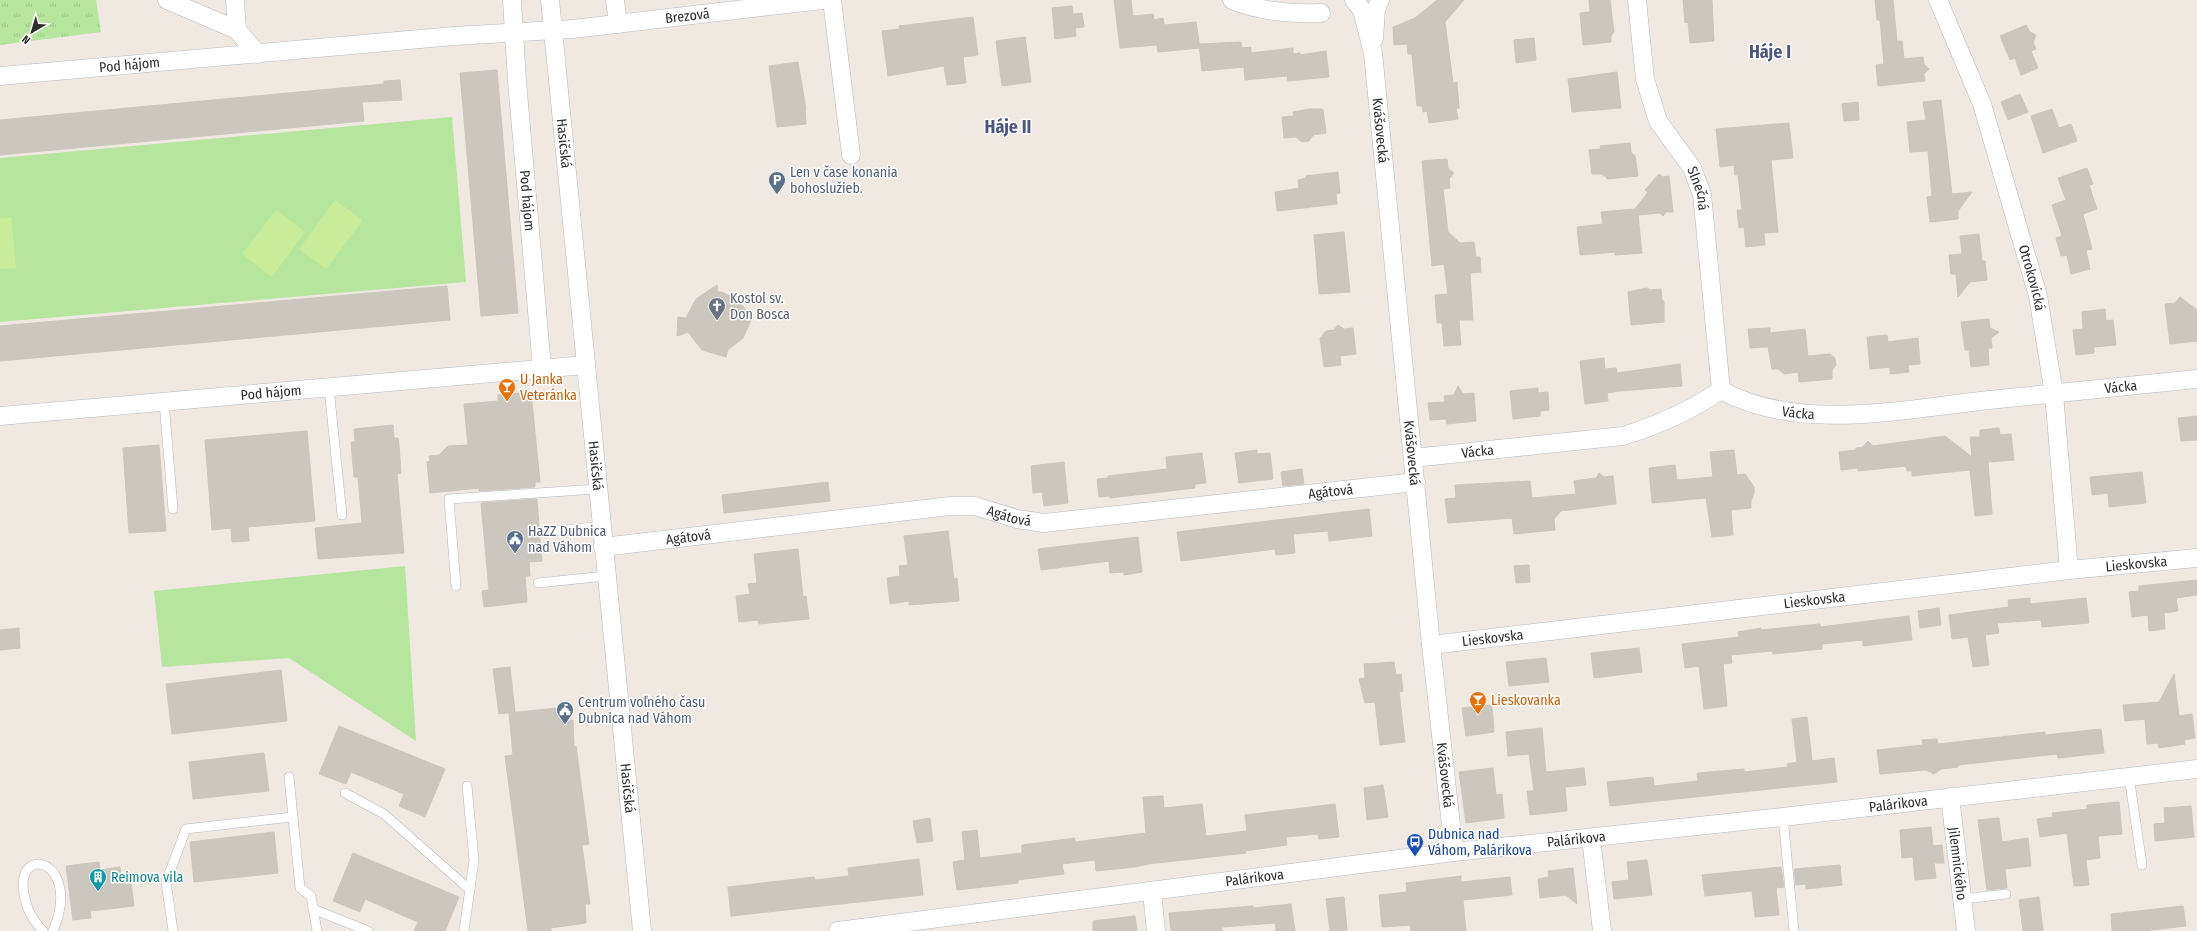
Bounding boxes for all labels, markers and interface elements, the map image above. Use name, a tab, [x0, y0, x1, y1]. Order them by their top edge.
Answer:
street label: Brezová	[664, 5, 711, 27]
north arrow	[12, 12, 52, 52]
text: N	[20, 32, 33, 47]
district label: Háje I	[1749, 41, 1791, 63]
street label: Pod hájom	[98, 54, 161, 76]
street label: Kvášovecká	[1368, 97, 1392, 164]
district label: Háje II	[985, 116, 1031, 138]
street label: Hasičská	[553, 118, 575, 169]
place label: Len v čase konania bohoslužieb.	[790, 164, 898, 197]
street label: Slnečná	[1683, 164, 1712, 211]
street label: Pod hájom	[516, 169, 538, 232]
parking icon: Len v čase konania bohoslužieb.	[767, 170, 787, 195]
street label: Otrokovická	[2015, 243, 2048, 312]
place label: Kostol sv. Don Bosca	[730, 290, 790, 323]
church icon: Kostol sv. Don Bosca	[707, 296, 727, 321]
place label: U Janka Veteránka	[520, 371, 577, 404]
bar icon: U Janka Veteránka	[497, 377, 517, 402]
street label: Vácka	[2104, 377, 2138, 397]
street label: Pod hájom	[240, 382, 302, 404]
street label: Vácka	[1781, 403, 1815, 423]
street label: Kvášovecká	[1400, 419, 1423, 487]
street label: Hasičská	[585, 440, 606, 492]
street label: Vácka	[1461, 442, 1495, 462]
street label: Agátová	[1307, 481, 1354, 503]
street label: Agátová	[985, 502, 1032, 530]
place label: HaZZ Dubnica nad Váhom	[528, 523, 606, 556]
street label: Agátová	[665, 526, 712, 548]
public building icon: HaZZ Dubnica nad Váhom	[505, 529, 525, 554]
street label: Lieskovska	[2105, 553, 2168, 576]
street label: Lieskovska	[1783, 588, 1846, 612]
street label: Lieskovska	[1461, 626, 1524, 650]
bar icon: Lieskovanka	[1468, 690, 1488, 715]
place label: Lieskovanka	[1491, 692, 1561, 709]
place label: Centrum voľného času Dubnica nad Váhom	[578, 694, 705, 727]
public building icon: Centrum voľného času Dubnica nad Váhom	[555, 700, 575, 725]
street label: Kvášovecká	[1433, 742, 1457, 809]
street label: Hasičská	[616, 763, 638, 814]
street label: Palárikova	[1868, 792, 1929, 816]
place label: Dubnica nad Váhom, Palárikova	[1428, 826, 1532, 859]
street label: Jilemnického	[1945, 826, 1970, 901]
street label: Palárikova	[1546, 828, 1607, 851]
bus stop icon: Dubnica nad Váhom, Palárikova	[1405, 832, 1425, 857]
street label: Palárikova	[1224, 866, 1285, 890]
building icon: Reimova vila	[88, 867, 108, 892]
place label: Reimova vila	[111, 869, 184, 886]

